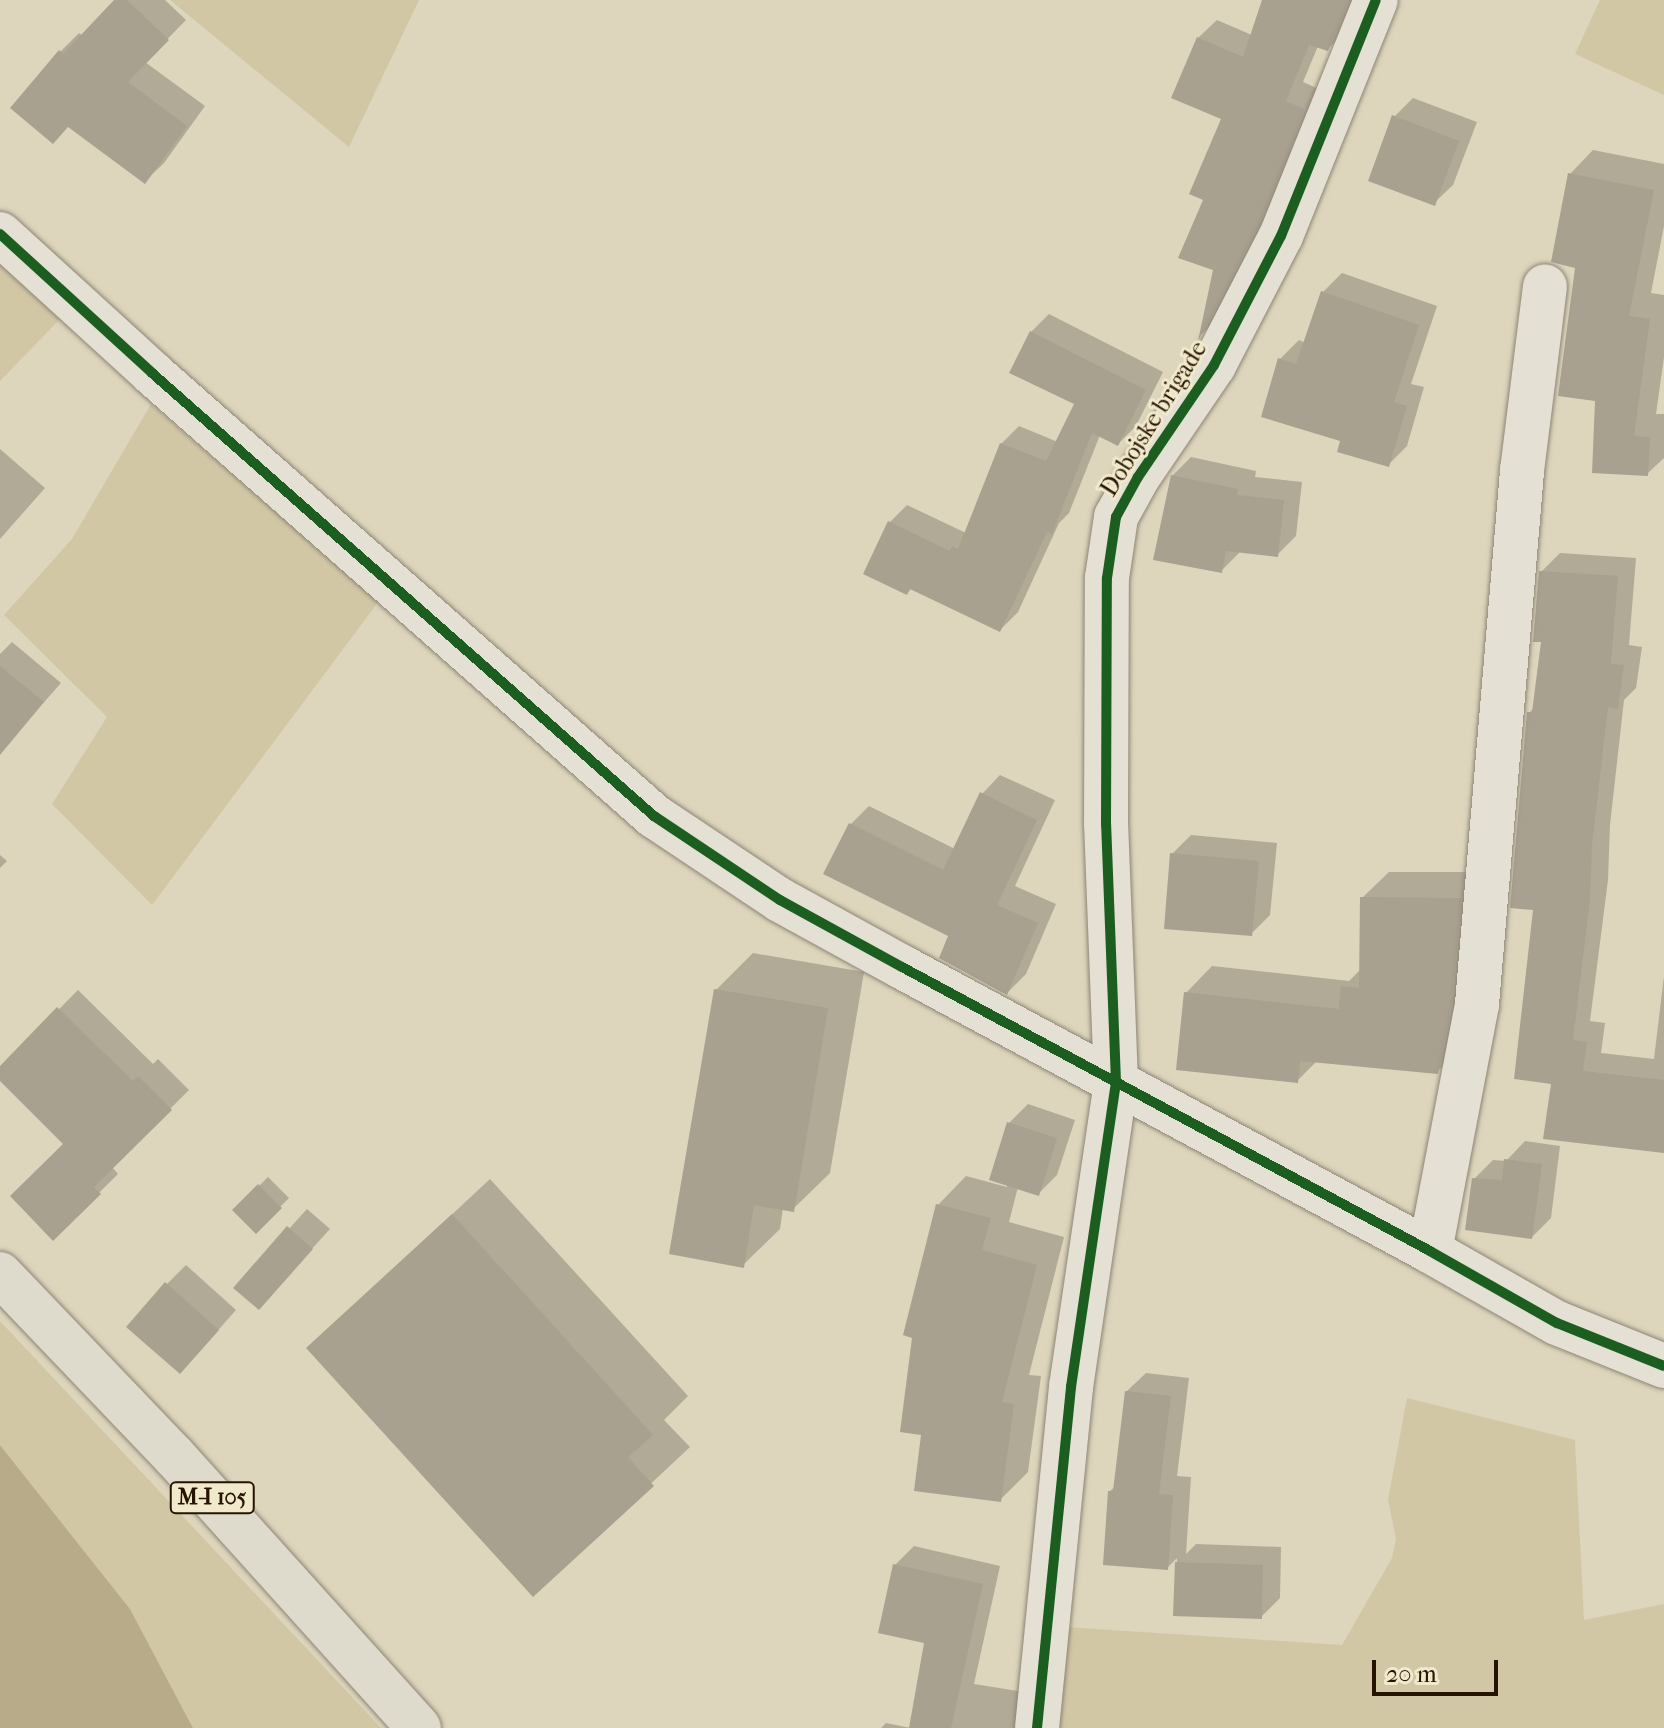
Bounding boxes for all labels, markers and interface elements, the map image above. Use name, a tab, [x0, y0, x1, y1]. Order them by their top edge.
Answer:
street label: Dobojske brigade	[1095, 336, 1213, 502]
road number: M-I 105	[168, 1480, 256, 1516]
scale bar	[1376, 1644, 1502, 1694]
text: 20 m	[1386, 1660, 1437, 1688]

